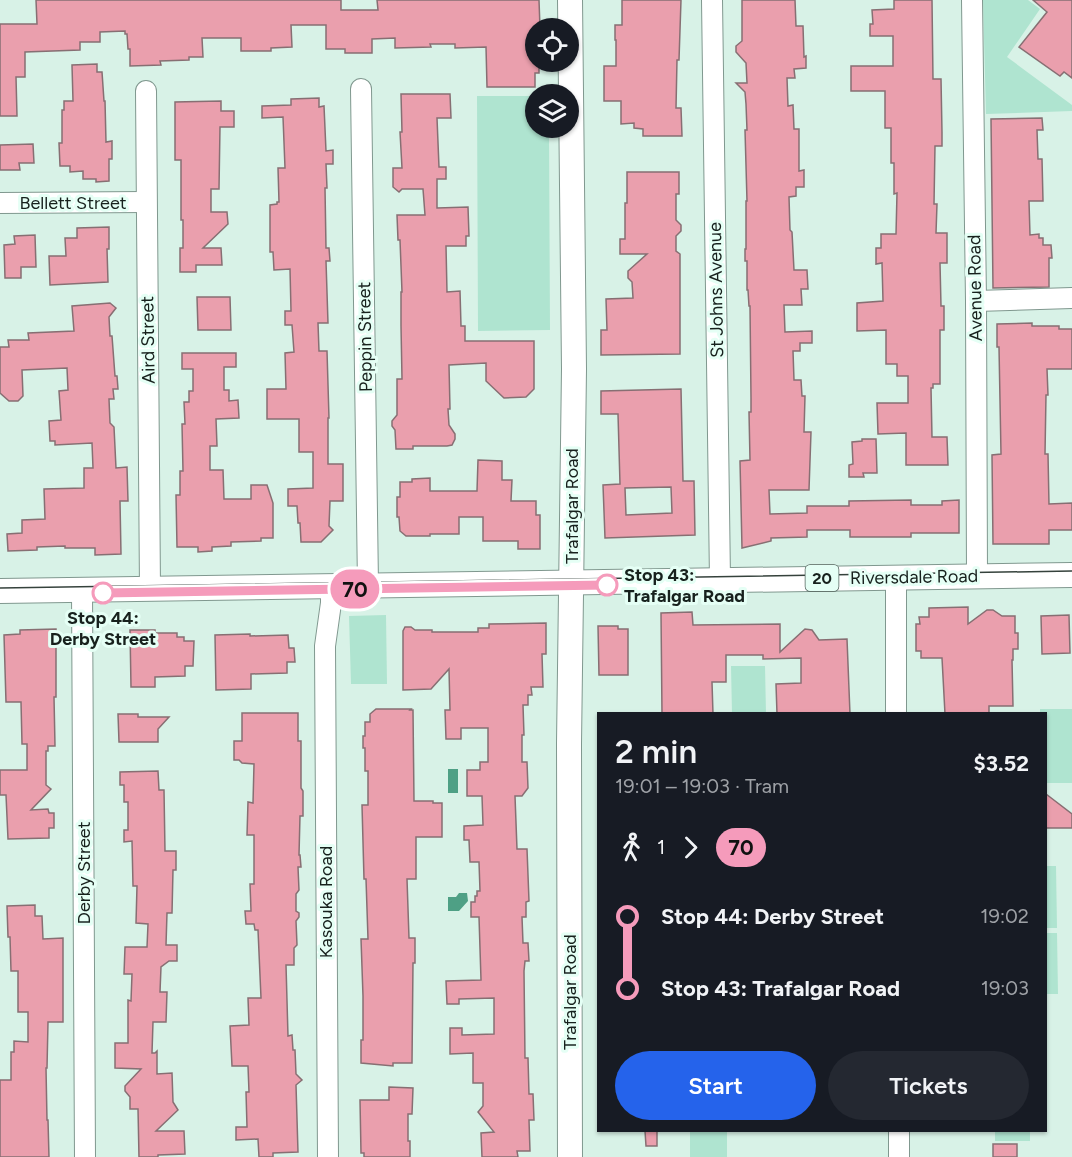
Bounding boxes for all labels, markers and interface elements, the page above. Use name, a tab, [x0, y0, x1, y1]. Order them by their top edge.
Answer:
map controls	[525, 18, 579, 138]
button: locate	[525, 18, 579, 72]
button: layers	[525, 84, 579, 138]
street label: Bellett Street	[19, 192, 127, 214]
street label: St Johns Avenue	[704, 222, 728, 358]
street label: Avenue Road	[963, 234, 987, 342]
street label: Peppin Street	[353, 281, 377, 392]
street label: Aird Street	[136, 296, 160, 384]
street label: Trafalgar Road	[561, 448, 583, 564]
place label: Stop 43: Trafalgar Road	[624, 564, 745, 607]
road number: 20	[806, 565, 838, 591]
street label: Riversdale Road	[850, 565, 978, 589]
line badge: 70	[328, 570, 382, 608]
marker: Stop 43: Trafalgar Road	[596, 574, 618, 596]
text: 70	[342, 577, 368, 602]
marker: Stop 44: Derby Street	[92, 582, 114, 604]
place label: Stop 44: Derby Street	[50, 607, 156, 650]
text: 2 min	[615, 732, 697, 771]
text: $3.52	[974, 750, 1029, 777]
text: 19:01 – 19:03 · Tram	[615, 774, 789, 798]
street label: Derby Street	[73, 821, 95, 924]
icon: walk	[615, 831, 648, 864]
icon: forward	[674, 831, 707, 864]
text: 1	[657, 835, 665, 859]
text: 70	[728, 835, 754, 860]
street label: Kasouka Road	[315, 846, 337, 958]
text: Stop 44: Derby Street	[661, 903, 884, 930]
text: 19:02	[980, 904, 1029, 928]
street label: Trafalgar Road	[559, 934, 581, 1050]
text: Stop 43: Trafalgar Road	[661, 975, 900, 1002]
text: 19:03	[981, 976, 1029, 1000]
button: Start	[615, 1051, 816, 1120]
button: Tickets	[828, 1051, 1029, 1120]

